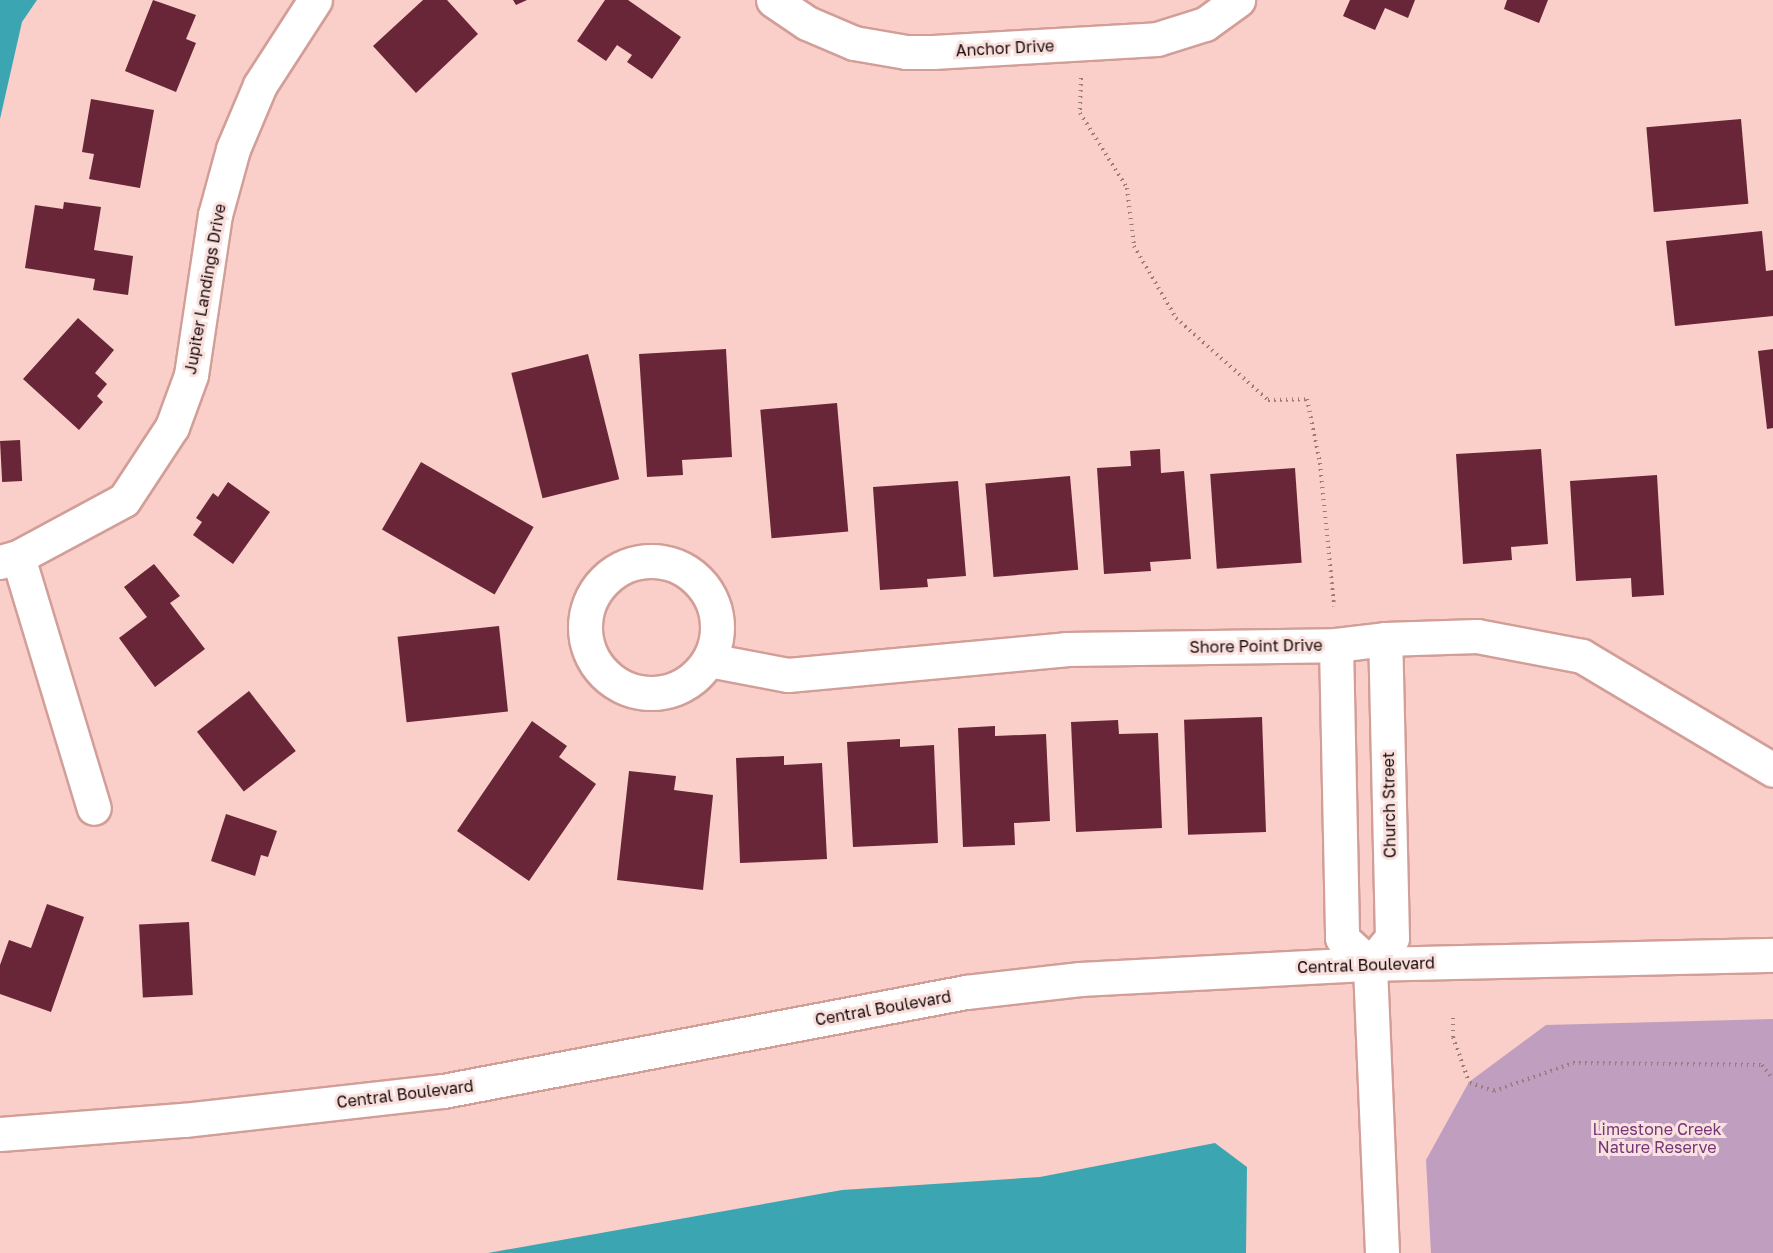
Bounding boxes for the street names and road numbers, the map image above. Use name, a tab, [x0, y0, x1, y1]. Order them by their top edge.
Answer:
street label: Anchor Drive	[955, 36, 1055, 60]
street label: Jupiter Landings Drive	[181, 202, 229, 376]
street label: Shore Point Drive	[1189, 635, 1323, 657]
street label: Church Street	[1378, 752, 1400, 858]
street label: Central Boulevard	[1297, 953, 1435, 977]
street label: Central Boulevard	[813, 987, 953, 1029]
street label: Central Boulevard	[335, 1076, 475, 1112]

